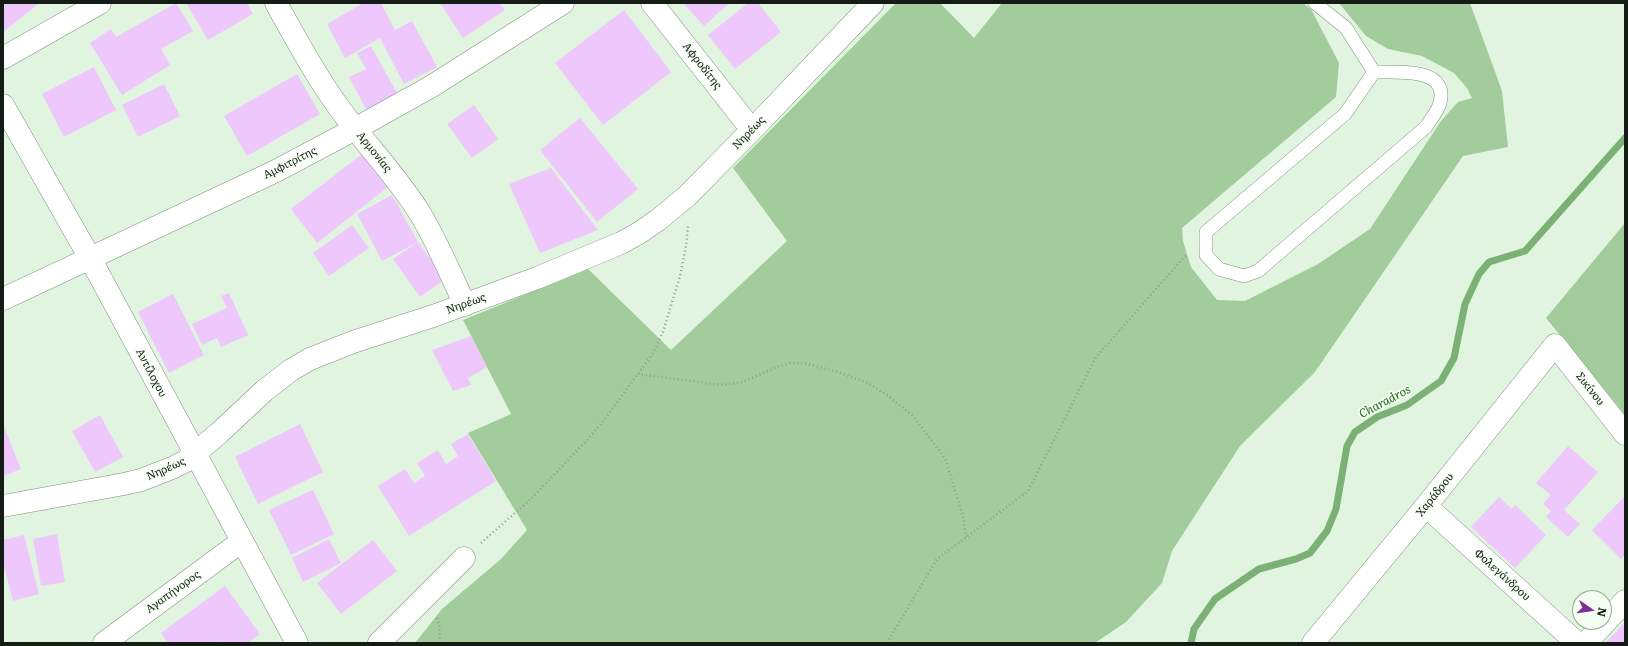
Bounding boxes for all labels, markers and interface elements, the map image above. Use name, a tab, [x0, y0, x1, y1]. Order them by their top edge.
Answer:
street label: Αφροδίτης	[680, 40, 724, 92]
street label: Νηρέως	[730, 114, 768, 152]
street label: Αρμονίας	[354, 129, 394, 175]
street label: Αμφιτρίτης	[261, 144, 319, 182]
street label: Νηρέως	[444, 291, 488, 317]
street label: Αντίλοχου	[133, 346, 169, 400]
street label: Σικίνου	[1573, 370, 1607, 408]
water label: Charadros	[1357, 382, 1413, 422]
street label: Νηρέως	[144, 455, 188, 483]
street label: Χαράδρου	[1414, 471, 1456, 519]
street label: Φολεγάνδρου	[1471, 546, 1533, 604]
street label: Αγαπήνορος	[143, 568, 203, 616]
north arrow	[1572, 590, 1612, 630]
text: N	[1594, 606, 1612, 619]

